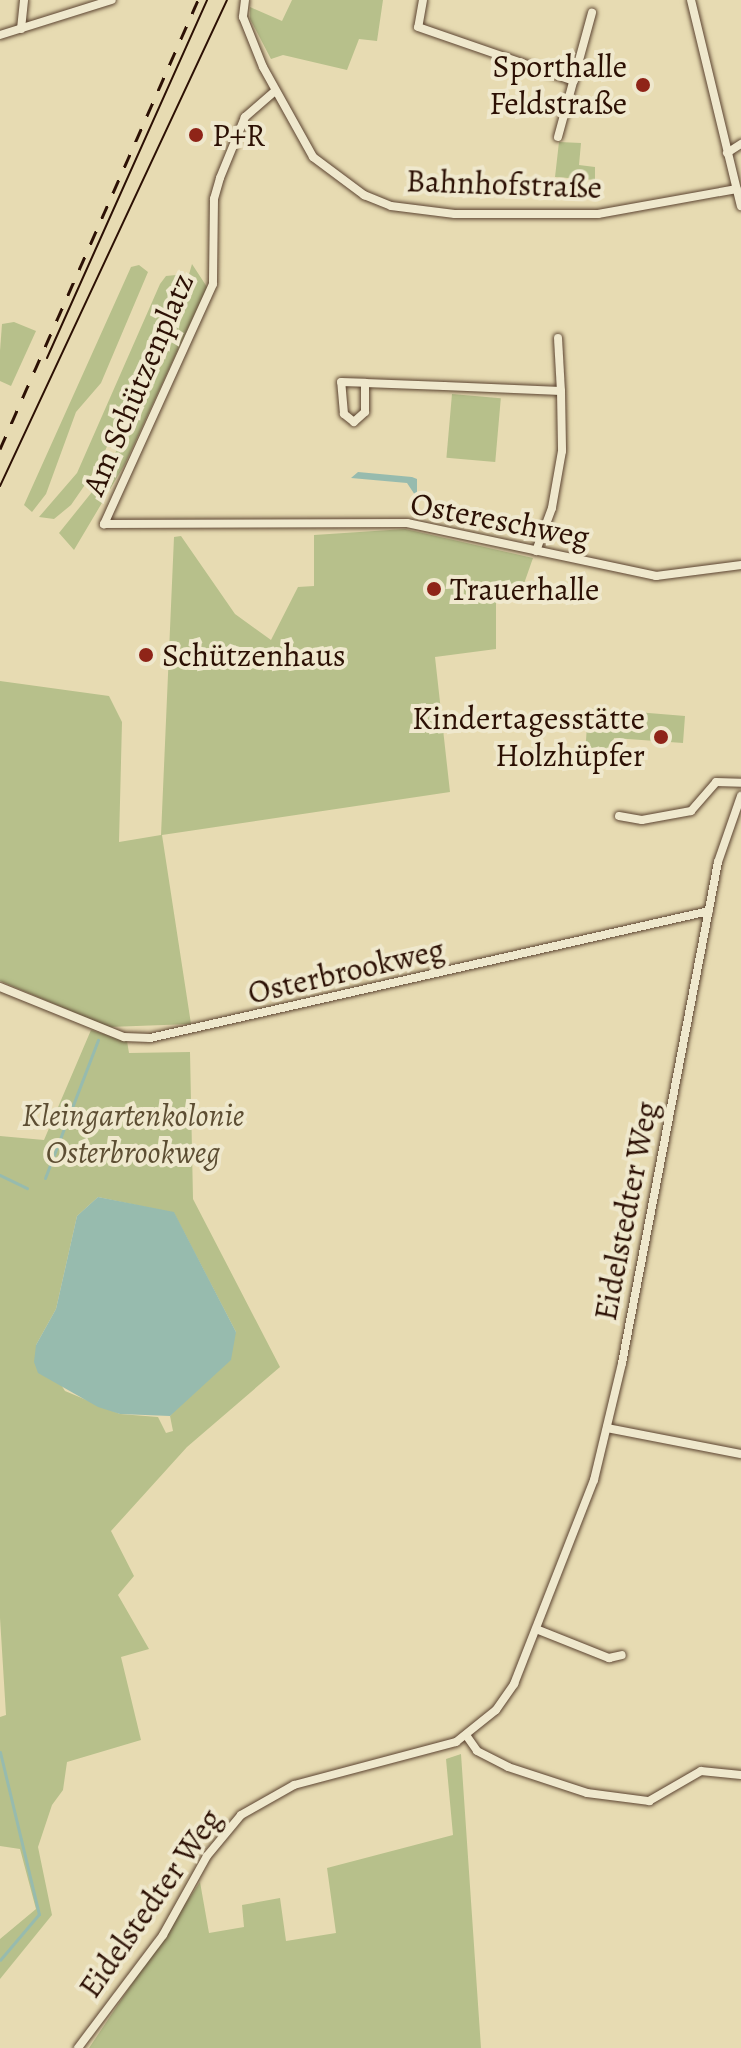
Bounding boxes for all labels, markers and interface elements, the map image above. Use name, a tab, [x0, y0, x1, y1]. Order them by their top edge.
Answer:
place label: Sporthalle Feldstraße	[489, 48, 627, 123]
marker: Sporthalle Feldstraße	[634, 76, 652, 94]
place label: P+R	[212, 116, 265, 154]
marker: P+R	[187, 126, 205, 144]
street label: Bahnhofstraße	[406, 161, 602, 207]
street label: Am Schützenplatz	[74, 267, 202, 501]
street label: Ostereschweg	[407, 484, 593, 556]
place label: Trauerhalle	[450, 570, 599, 608]
marker: Trauerhalle	[425, 580, 443, 598]
place label: Schützenhaus	[162, 636, 346, 674]
marker: Schützenhaus	[137, 646, 155, 664]
place label: Kindertagesstätte Holzhüpfer	[412, 700, 645, 775]
marker: Kindertagesstätte Holzhüpfer	[652, 728, 670, 746]
street label: Osterbrookweg	[244, 930, 448, 1012]
park label: Kleingartenkolonie Osterbrookweg	[22, 1097, 244, 1172]
street label: Eidelstedter Weg	[586, 1098, 666, 1324]
street label: Eidelstedter Weg	[71, 1801, 229, 2005]

